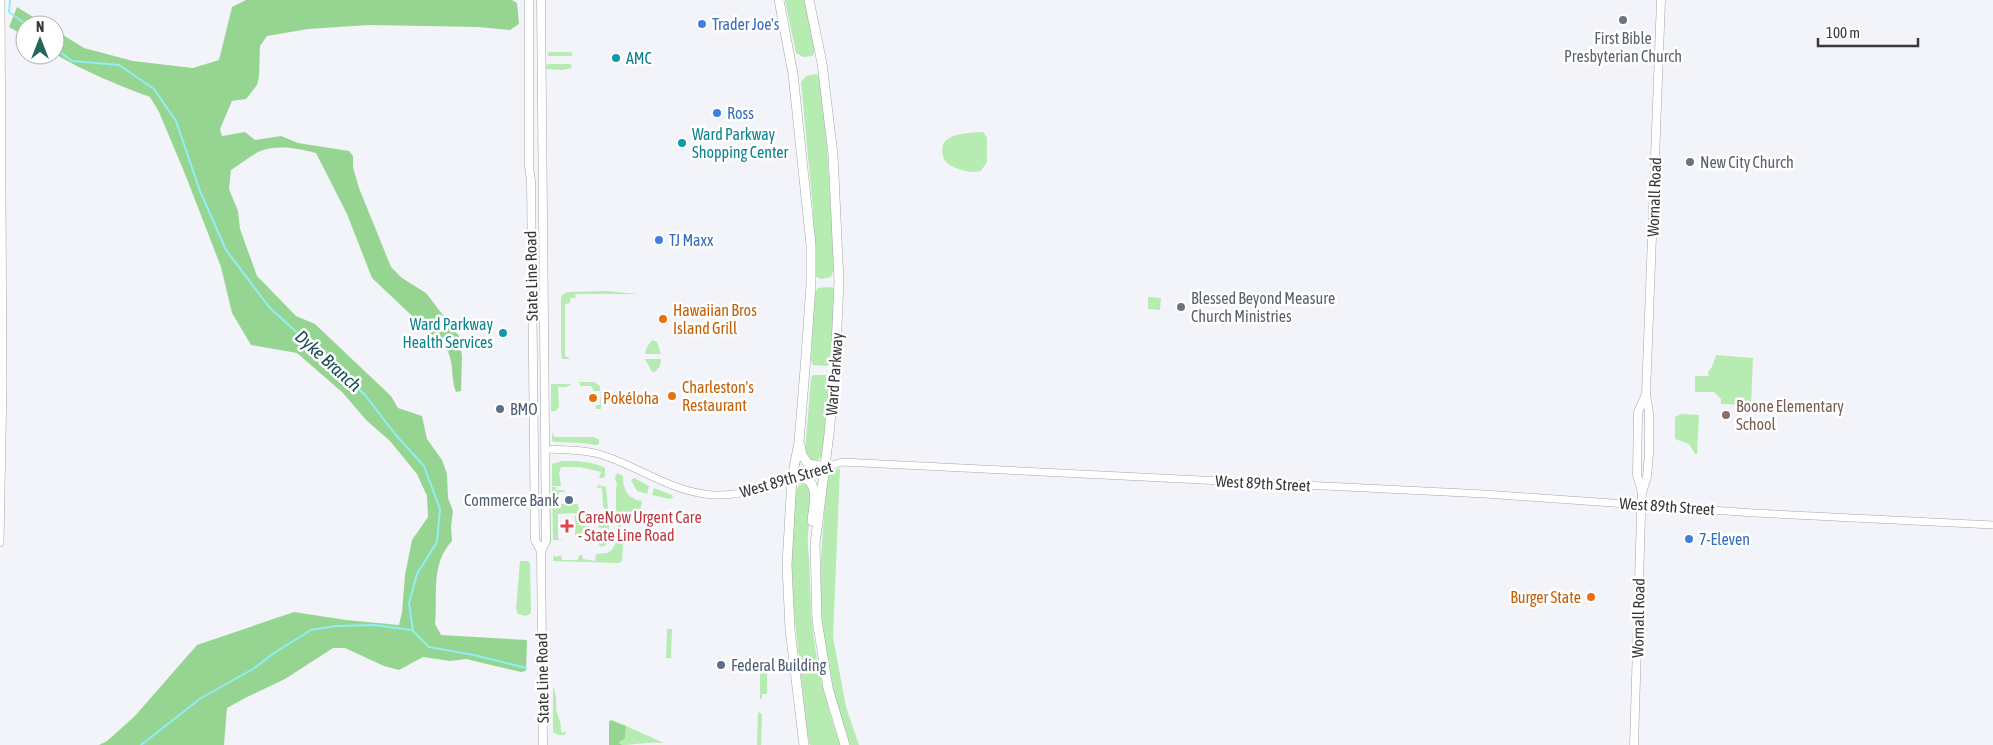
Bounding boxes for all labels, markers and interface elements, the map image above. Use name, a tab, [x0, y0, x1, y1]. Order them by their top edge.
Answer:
marker: First Bible Presbyterian Church	[1617, 14, 1629, 26]
north arrow	[15, 15, 65, 65]
place label: Trader Joe's	[712, 15, 780, 33]
scale bar	[1818, 15, 1918, 47]
marker: Trader Joe's	[696, 18, 708, 30]
text: N	[36, 19, 44, 35]
text: 100 m	[1826, 24, 1860, 41]
place label: First Bible Presbyterian Church	[1564, 29, 1682, 66]
place label: AMC	[626, 49, 652, 67]
marker: AMC	[610, 52, 622, 64]
place label: Ross	[727, 104, 754, 122]
marker: Ross	[711, 107, 723, 119]
place label: Ward Parkway Shopping Center	[692, 125, 789, 162]
marker: Ward Parkway Shopping Center	[676, 137, 688, 149]
place label: New City Church	[1700, 153, 1794, 172]
marker: New City Church	[1684, 156, 1696, 168]
street label: Wornall Road	[1644, 157, 1664, 237]
street label: State Line Road	[521, 231, 541, 321]
place label: TJ Maxx	[669, 231, 714, 249]
marker: TJ Maxx	[653, 234, 665, 246]
place label: Blessed Beyond Measure Church Ministries	[1191, 289, 1335, 325]
place label: Hawaiian Bros Island Grill	[673, 301, 757, 337]
marker: Blessed Beyond Measure Church Ministries	[1175, 301, 1187, 313]
marker: Hawaiian Bros Island Grill	[657, 313, 669, 325]
place label: Ward Parkway Health Services	[402, 315, 493, 351]
water label: Dyke Branch	[291, 326, 366, 396]
marker: Ward Parkway Health Services	[497, 327, 509, 339]
street label: Ward Parkway	[822, 331, 847, 416]
place label: Charleston's Restaurant	[682, 378, 754, 414]
place label: Pokéloha	[603, 389, 659, 407]
marker: Charleston's Restaurant	[666, 390, 678, 402]
marker: Pokéloha	[587, 392, 599, 404]
place label: Boone Elementary School	[1736, 397, 1844, 433]
place label: BMO	[510, 400, 538, 418]
marker: BMO	[494, 403, 506, 415]
marker: Boone Elementary School	[1720, 409, 1732, 421]
street label: West 89th Street	[738, 457, 835, 501]
street label: West 89th Street	[1215, 472, 1312, 495]
place label: Commerce Bank	[464, 491, 559, 509]
marker: Commerce Bank	[563, 494, 575, 506]
street label: West 89th Street	[1619, 494, 1716, 518]
place label: CareNow Urgent Care - State Line Road	[578, 508, 702, 544]
marker: CareNow Urgent Care - State Line Road	[560, 519, 574, 533]
place label: 7-Eleven	[1699, 530, 1750, 548]
marker: 7-Eleven	[1683, 533, 1695, 545]
street label: Wornall Road	[1628, 578, 1648, 658]
place label: Burger State	[1510, 588, 1581, 607]
marker: Burger State	[1585, 591, 1597, 603]
street label: State Line Road	[532, 633, 552, 723]
place label: Federal Building	[731, 656, 827, 675]
marker: Federal Building	[715, 659, 727, 671]

